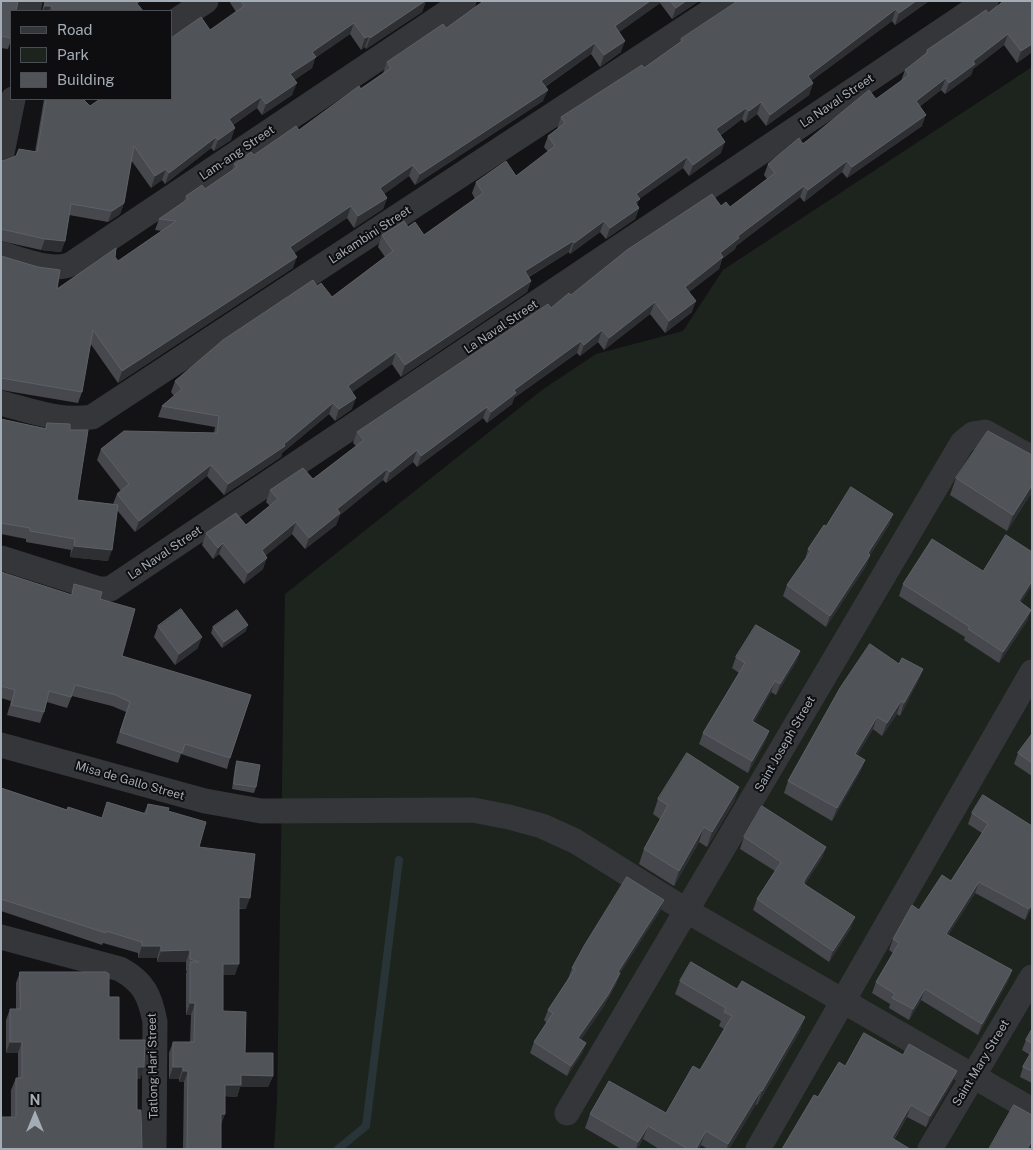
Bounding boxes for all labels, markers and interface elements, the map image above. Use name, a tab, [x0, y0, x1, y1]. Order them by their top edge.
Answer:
legend	[10, 10, 172, 100]
text: Road	[57, 21, 93, 38]
text: Park	[57, 46, 89, 63]
text: Building	[57, 71, 115, 88]
street label: La Naval Street	[797, 71, 877, 131]
street label: Lam-ang Street	[197, 123, 277, 183]
street label: Lakambini Street	[326, 203, 414, 267]
street label: La Naval Street	[461, 297, 541, 357]
street label: La Naval Street	[125, 523, 205, 583]
street label: Saint Joseph Street	[752, 694, 818, 794]
street label: Misa de Gallo Street	[74, 758, 186, 804]
street label: Tatlong Hari Street	[145, 1013, 161, 1119]
street label: Saint Mary Street	[949, 1017, 1013, 1109]
north arrow	[10, 1090, 60, 1140]
text: N	[30, 1092, 40, 1108]

